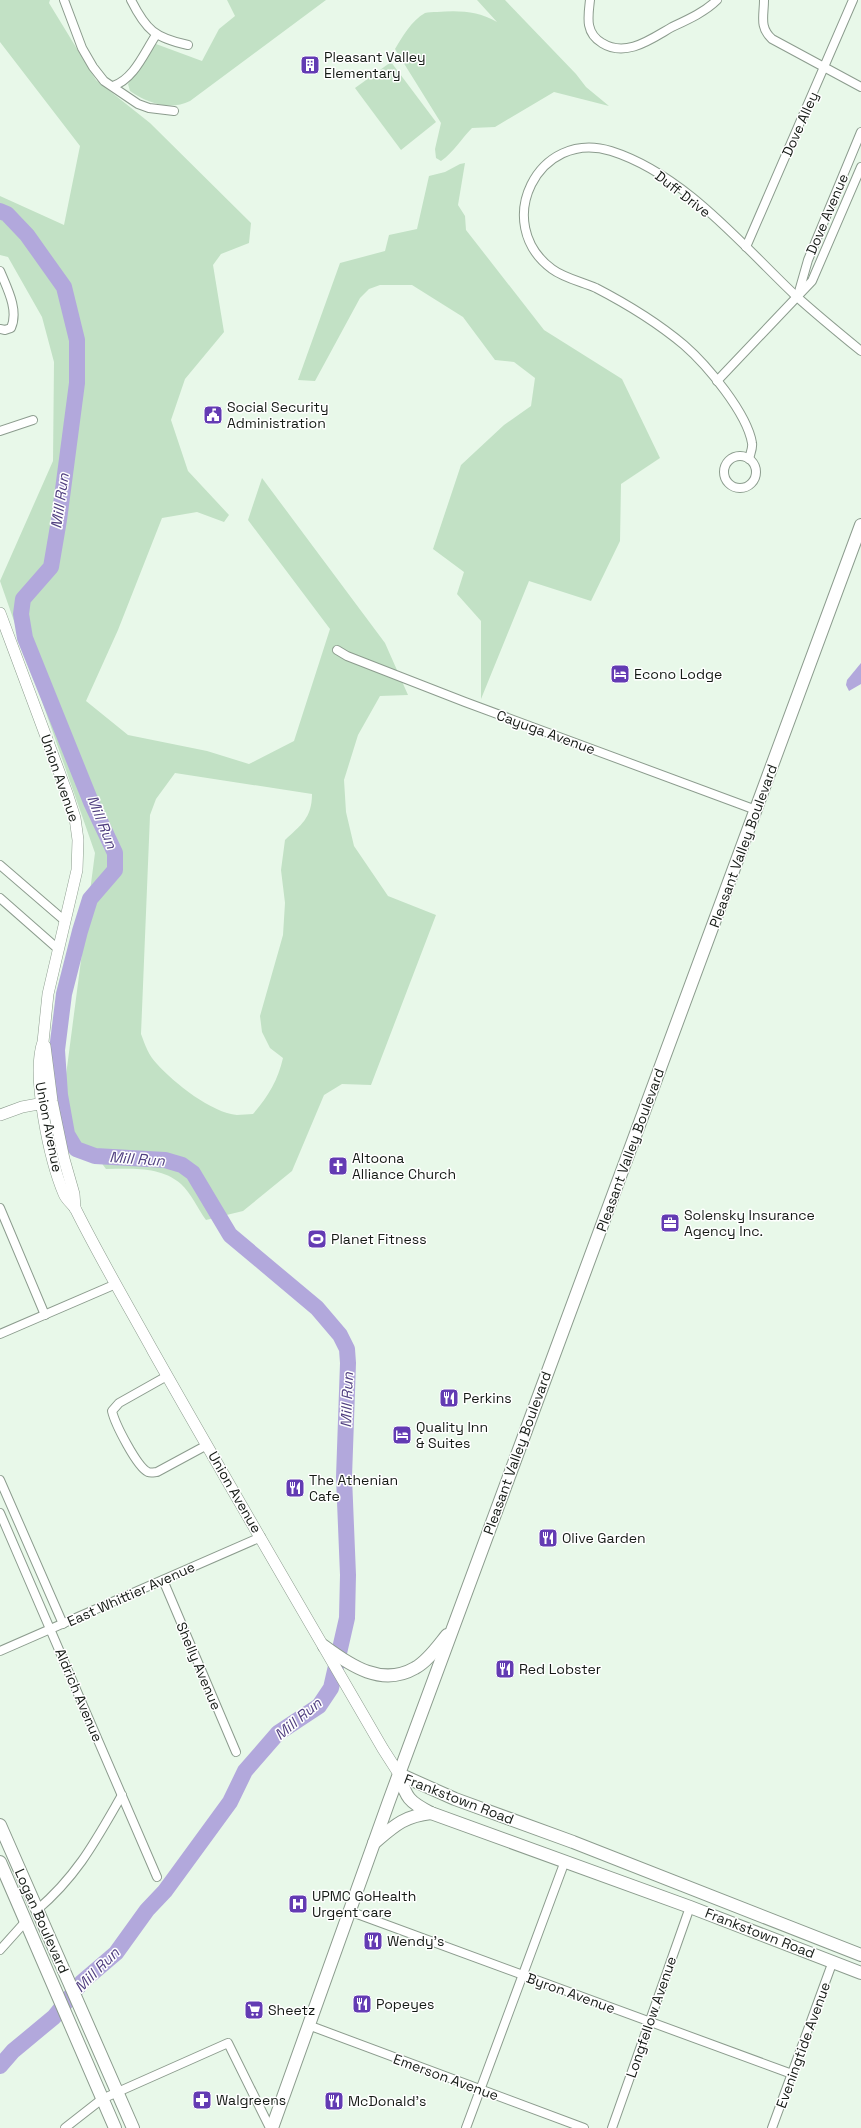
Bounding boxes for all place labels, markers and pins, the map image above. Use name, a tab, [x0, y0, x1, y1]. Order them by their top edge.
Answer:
place label: Pleasant Valley Elementary	[324, 48, 426, 82]
building icon: Pleasant Valley Elementary	[299, 54, 321, 76]
place label: Social Security Administration	[227, 398, 329, 432]
public building icon: Social Security Administration	[202, 404, 224, 426]
hotel icon: Econo Lodge	[609, 663, 631, 685]
place label: Econo Lodge	[634, 665, 722, 683]
place label: Altoona Alliance Church	[352, 1149, 456, 1183]
church icon: Altoona Alliance Church	[327, 1155, 349, 1177]
place label: Solensky Insurance Agency Inc.	[684, 1206, 815, 1240]
office icon: Solensky Insurance Agency Inc.	[659, 1212, 681, 1234]
sports icon: Planet Fitness	[306, 1228, 328, 1250]
place label: Planet Fitness	[331, 1230, 427, 1248]
restaurant icon: Perkins	[438, 1387, 460, 1409]
place label: Perkins	[463, 1389, 512, 1407]
place label: Quality Inn & Suites	[416, 1418, 488, 1452]
hotel icon: Quality Inn & Suites	[391, 1424, 413, 1446]
place label: The Athenian Cafe	[309, 1471, 398, 1505]
restaurant icon: The Athenian Cafe	[284, 1477, 306, 1499]
restaurant icon: Olive Garden	[537, 1527, 559, 1549]
place label: Olive Garden	[562, 1529, 646, 1547]
restaurant icon: Red Lobster	[494, 1658, 516, 1680]
place label: Red Lobster	[519, 1660, 601, 1678]
place label: UPMC GoHealth Urgent care	[312, 1887, 416, 1921]
hospital icon: UPMC GoHealth Urgent care	[287, 1893, 309, 1915]
restaurant icon: Wendy's	[362, 1930, 384, 1952]
place label: Wendy's	[387, 1932, 444, 1950]
restaurant icon: Popeyes	[351, 1993, 373, 2015]
place label: Popeyes	[376, 1995, 434, 2013]
supermarket icon: Sheetz	[243, 1999, 265, 2021]
place label: Sheetz	[268, 2001, 315, 2019]
pharmacy icon: Walgreens	[191, 2089, 213, 2111]
restaurant icon: McDonald's	[323, 2090, 345, 2112]
place label: Walgreens	[216, 2091, 286, 2109]
place label: McDonald's	[348, 2092, 426, 2110]

